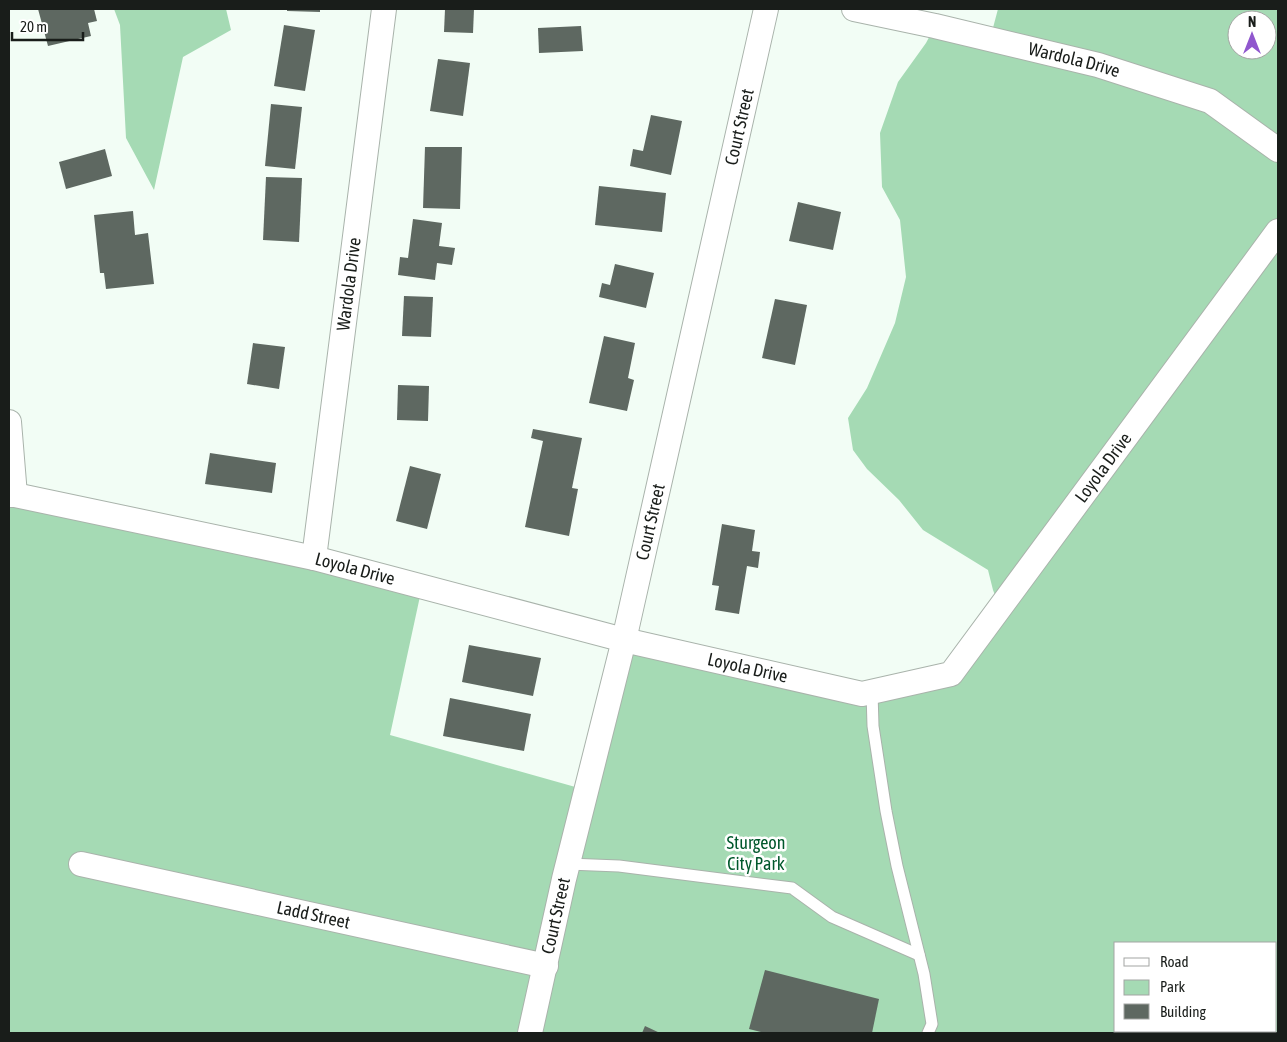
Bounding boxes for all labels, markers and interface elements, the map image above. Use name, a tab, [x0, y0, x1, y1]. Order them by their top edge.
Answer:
scale bar	[12, 10, 84, 42]
north arrow	[1227, 10, 1277, 60]
text: N	[1248, 14, 1256, 30]
text: 20 m	[20, 18, 47, 35]
street label: Wardola Drive	[1026, 38, 1123, 81]
street label: Court Street	[720, 87, 758, 167]
street label: Wardola Drive	[332, 236, 365, 332]
street label: Loyola Drive	[1070, 428, 1136, 506]
street label: Court Street	[631, 482, 669, 562]
street label: Loyola Drive	[313, 548, 397, 589]
street label: Loyola Drive	[706, 648, 790, 687]
park label: Sturgeon City Park	[727, 832, 785, 874]
street label: Court Street	[537, 876, 574, 956]
street label: Ladd Street	[275, 896, 352, 933]
legend	[1114, 942, 1277, 1032]
text: Road	[1160, 953, 1189, 970]
text: Park	[1160, 978, 1185, 995]
text: Building	[1160, 1003, 1206, 1020]

